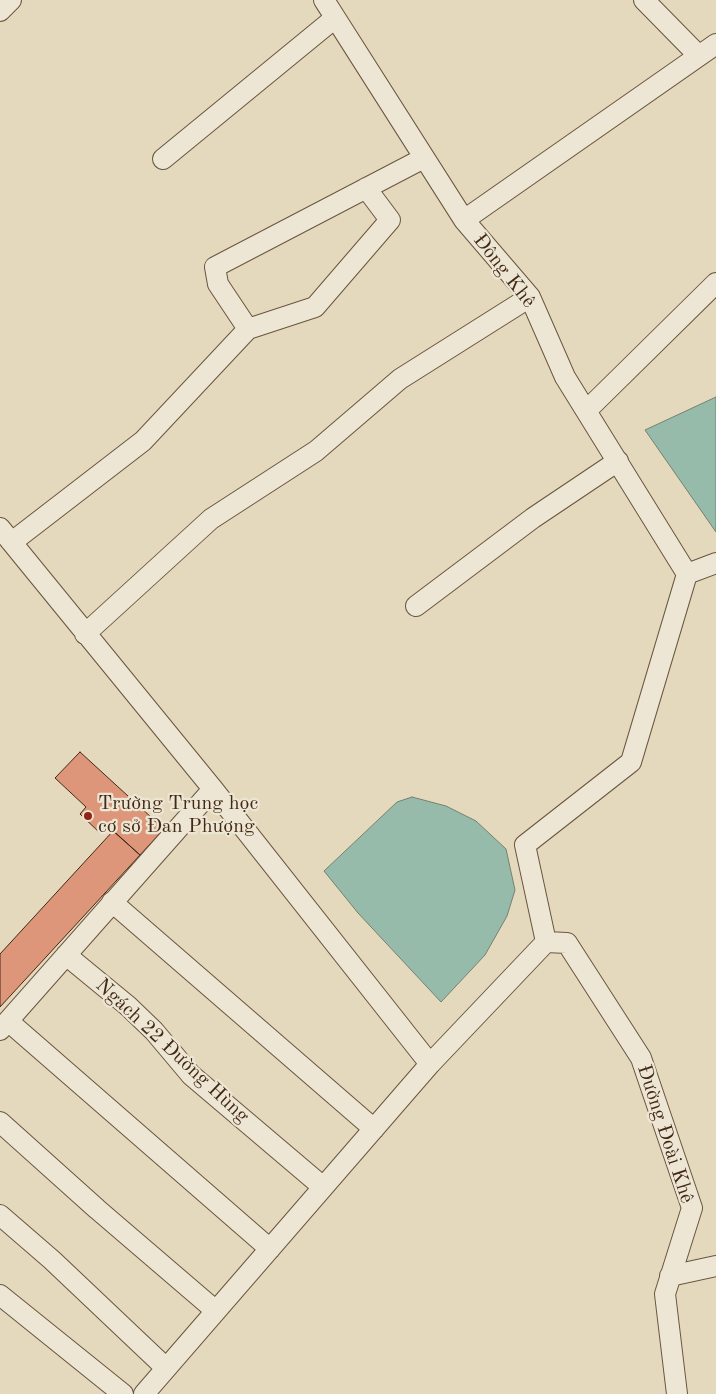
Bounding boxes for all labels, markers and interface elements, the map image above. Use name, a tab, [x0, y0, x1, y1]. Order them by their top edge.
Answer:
street label: Đông Khê	[468, 229, 540, 313]
place label: Trường Trung học cơ sở Đan Phượng	[98, 792, 258, 839]
marker: Trường Trung học cơ sở Đan Phượng	[82, 810, 94, 822]
street label: Ngách 22 Đường Hùng	[90, 974, 254, 1128]
street label: Đường Đoài Khê	[631, 1062, 699, 1206]

